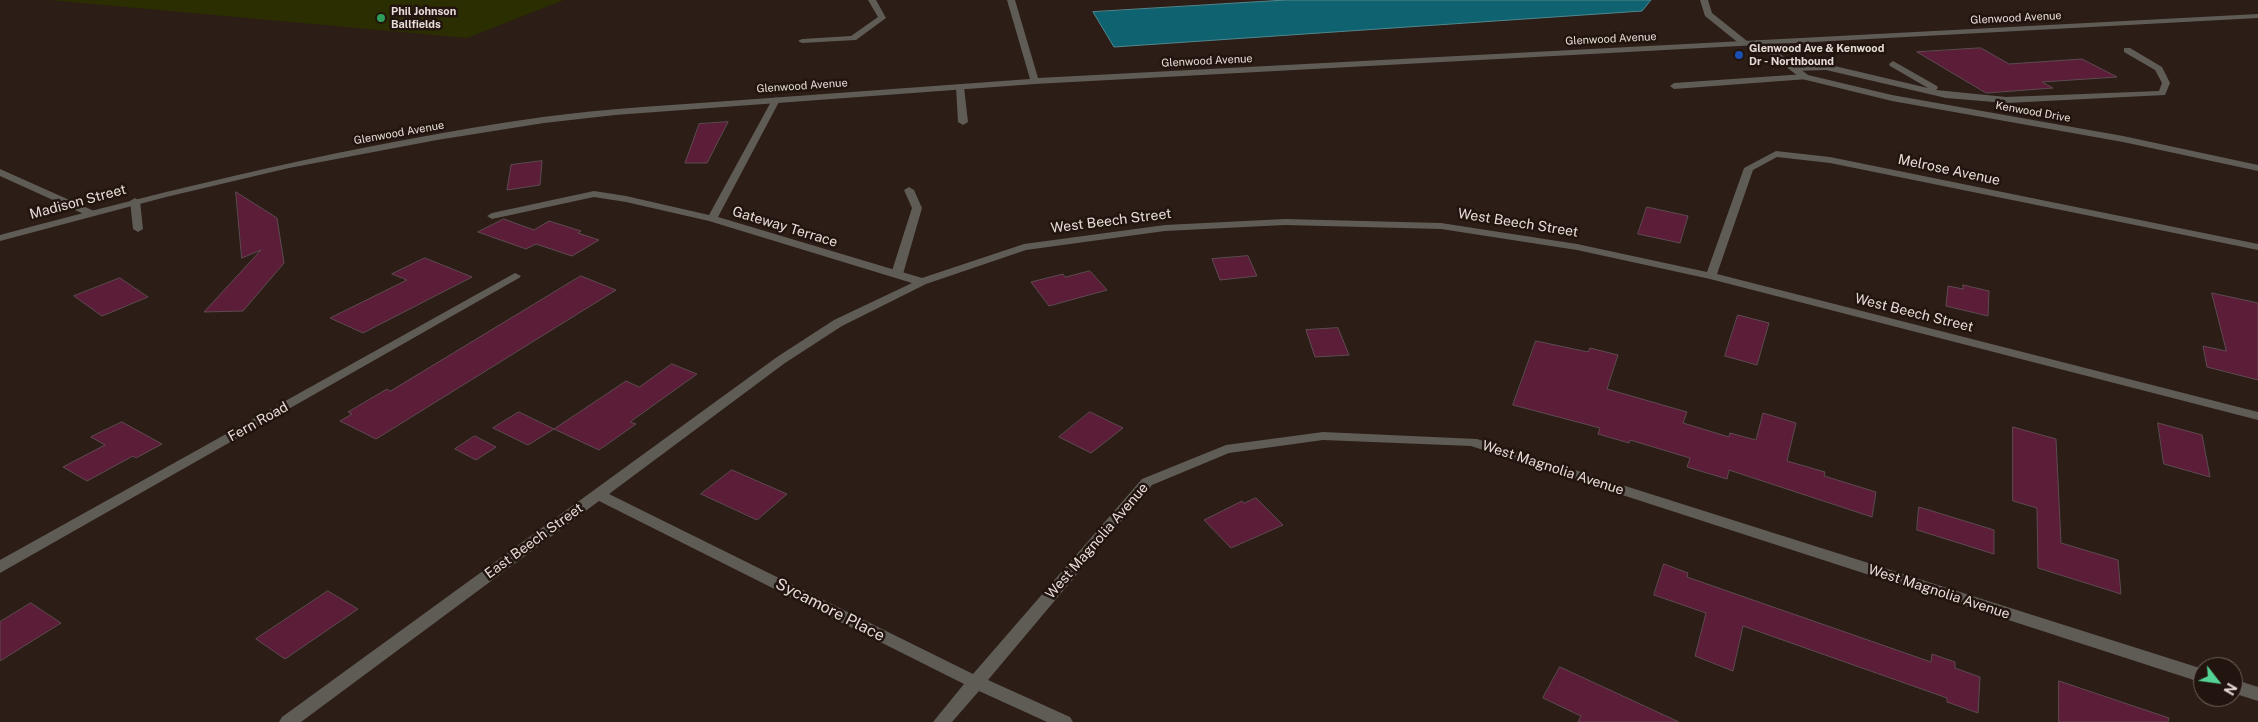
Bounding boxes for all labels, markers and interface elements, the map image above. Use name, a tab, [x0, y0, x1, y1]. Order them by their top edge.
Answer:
place label: Phil Johnson Ballfields	[391, 5, 456, 31]
street label: Glenwood Avenue	[1970, 9, 2062, 27]
marker: Phil Johnson Ballfields	[375, 12, 387, 24]
street label: Glenwood Avenue	[1565, 30, 1657, 48]
place label: Glenwood Ave & Kenwood Dr - Northbound	[1749, 42, 1884, 68]
marker: Glenwood Ave & Kenwood Dr - Northbound	[1733, 49, 1745, 61]
street label: Glenwood Avenue	[1161, 52, 1253, 70]
street label: Glenwood Avenue	[756, 76, 848, 96]
street label: Kenwood Drive	[1994, 99, 2072, 125]
street label: Glenwood Avenue	[353, 119, 445, 147]
street label: Melrose Avenue	[1896, 151, 2002, 189]
street label: Madison Street	[28, 181, 128, 223]
street label: Gateway Terrace	[730, 203, 840, 251]
street label: West Beech Street	[1050, 205, 1172, 237]
street label: West Beech Street	[1457, 205, 1579, 241]
street label: West Beech Street	[1853, 290, 1975, 336]
street label: Fern Road	[225, 399, 291, 445]
street label: West Magnolia Avenue	[1480, 437, 1626, 499]
street label: West Magnolia Avenue	[1042, 480, 1152, 602]
street label: East Beech Street	[482, 500, 586, 582]
street label: West Magnolia Avenue	[1866, 561, 2012, 623]
street label: Sycamore Place	[772, 574, 888, 646]
north arrow	[2193, 657, 2243, 707]
text: N	[2220, 680, 2240, 698]

